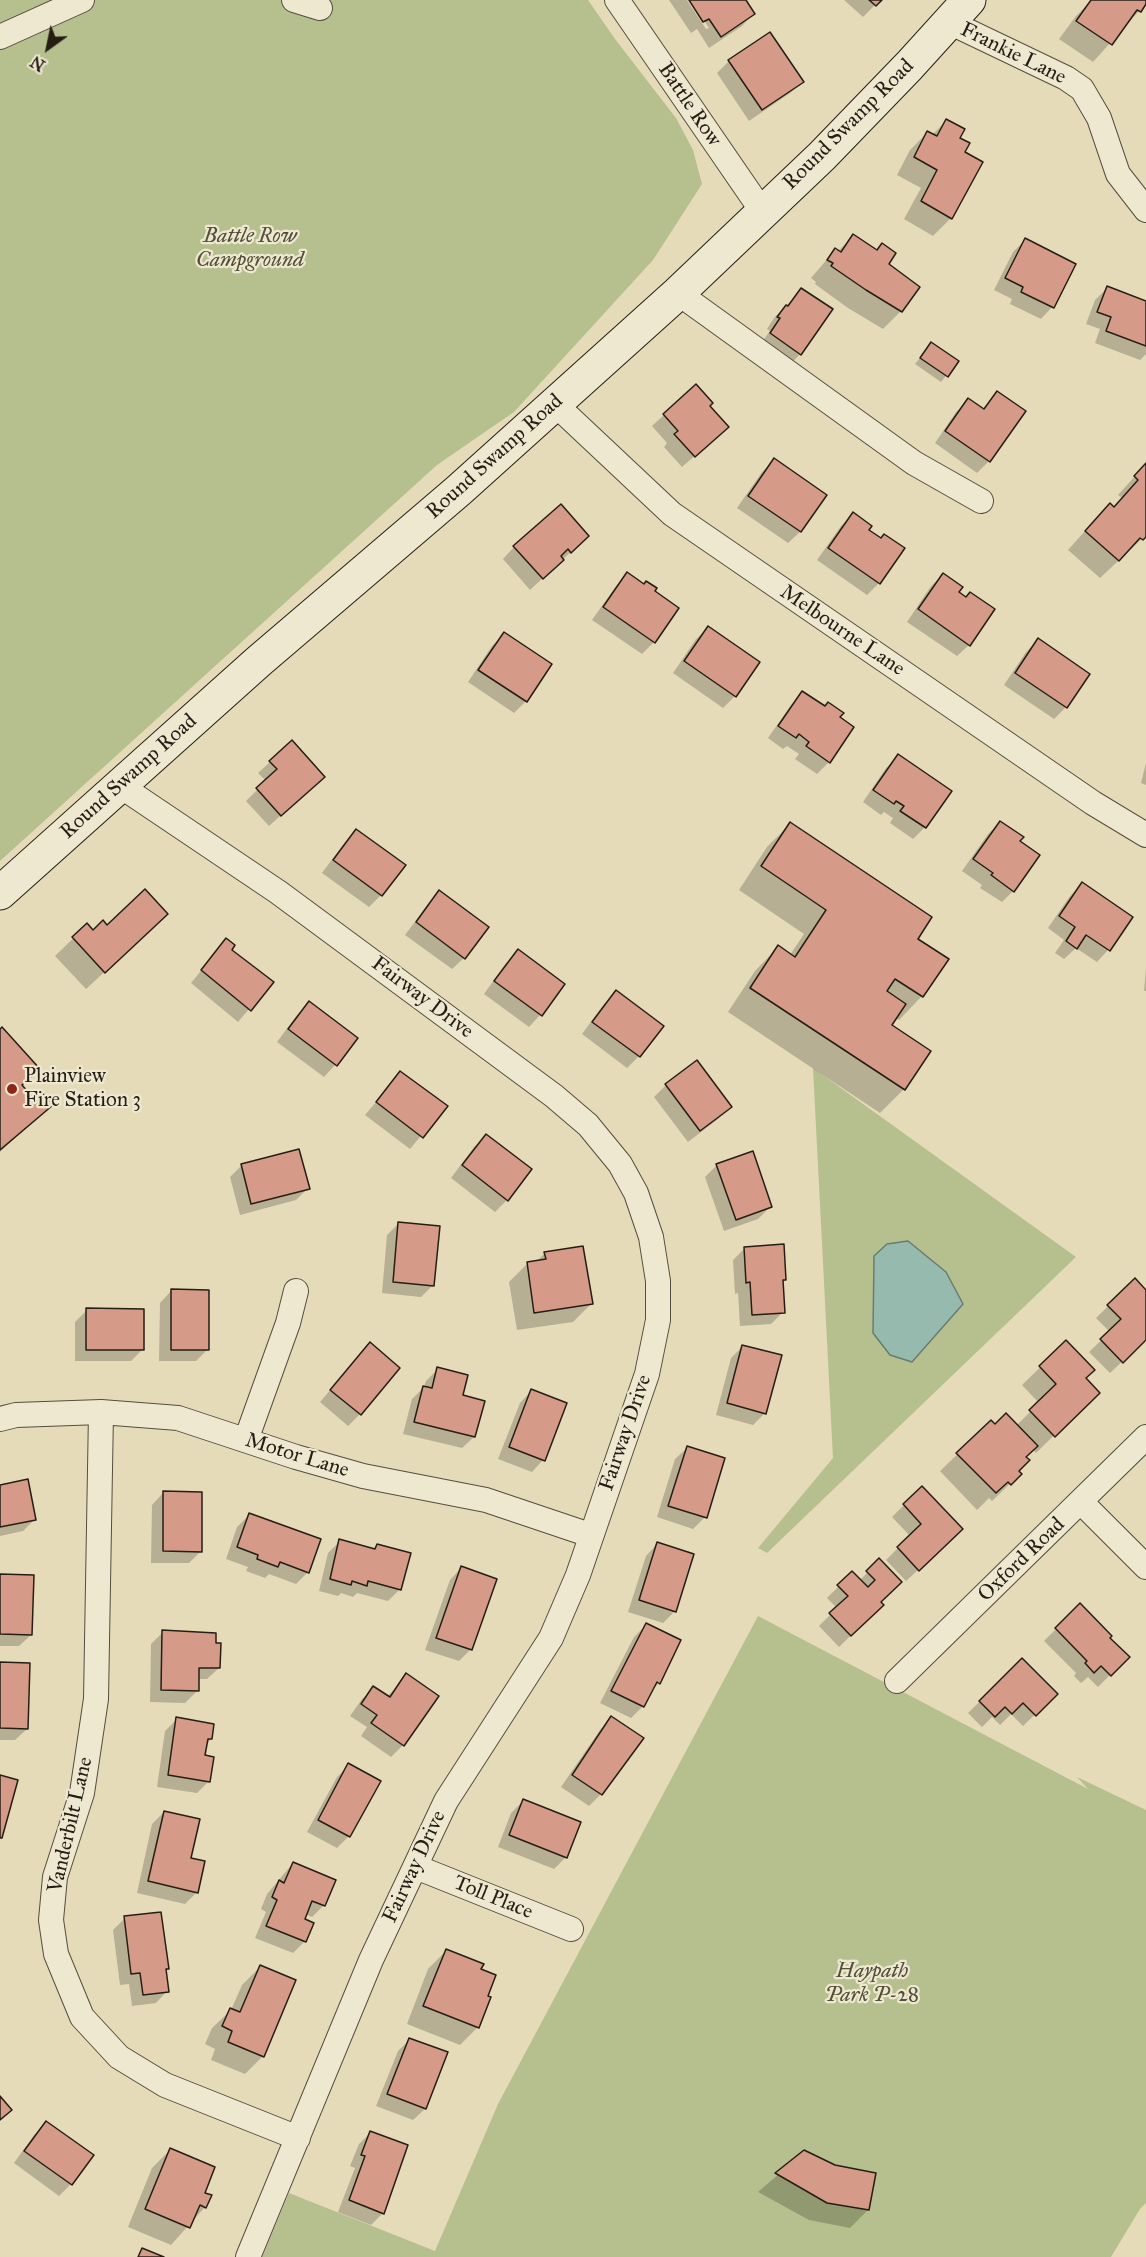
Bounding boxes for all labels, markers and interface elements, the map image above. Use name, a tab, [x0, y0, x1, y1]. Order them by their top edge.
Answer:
north arrow	[18, 18, 78, 78]
street label: Frankie Lane	[956, 18, 1070, 90]
text: N	[27, 52, 49, 75]
street label: Round Swamp Road	[778, 54, 920, 196]
street label: Battle Row	[652, 58, 726, 152]
park label: Battle Row Campground	[196, 224, 304, 274]
street label: Round Swamp Road	[422, 389, 568, 525]
street label: Melbourne Lane	[775, 580, 909, 682]
street label: Round Swamp Road	[56, 709, 202, 845]
street label: Fairway Drive	[366, 951, 478, 1045]
place label: Plainview Fire Station 3	[24, 1064, 141, 1114]
marker: Plainview Fire Station 3	[5, 1082, 19, 1096]
street label: Fairway Drive	[594, 1372, 658, 1494]
street label: Motor Lane	[242, 1428, 352, 1484]
street label: Oxford Road	[973, 1513, 1071, 1607]
street label: Vanderbilt Lane	[43, 1755, 99, 1895]
street label: Fairway Drive	[378, 1807, 452, 1927]
street label: Toll Place	[450, 1871, 536, 1925]
park label: Haypath Park P-28	[825, 1959, 919, 2009]

